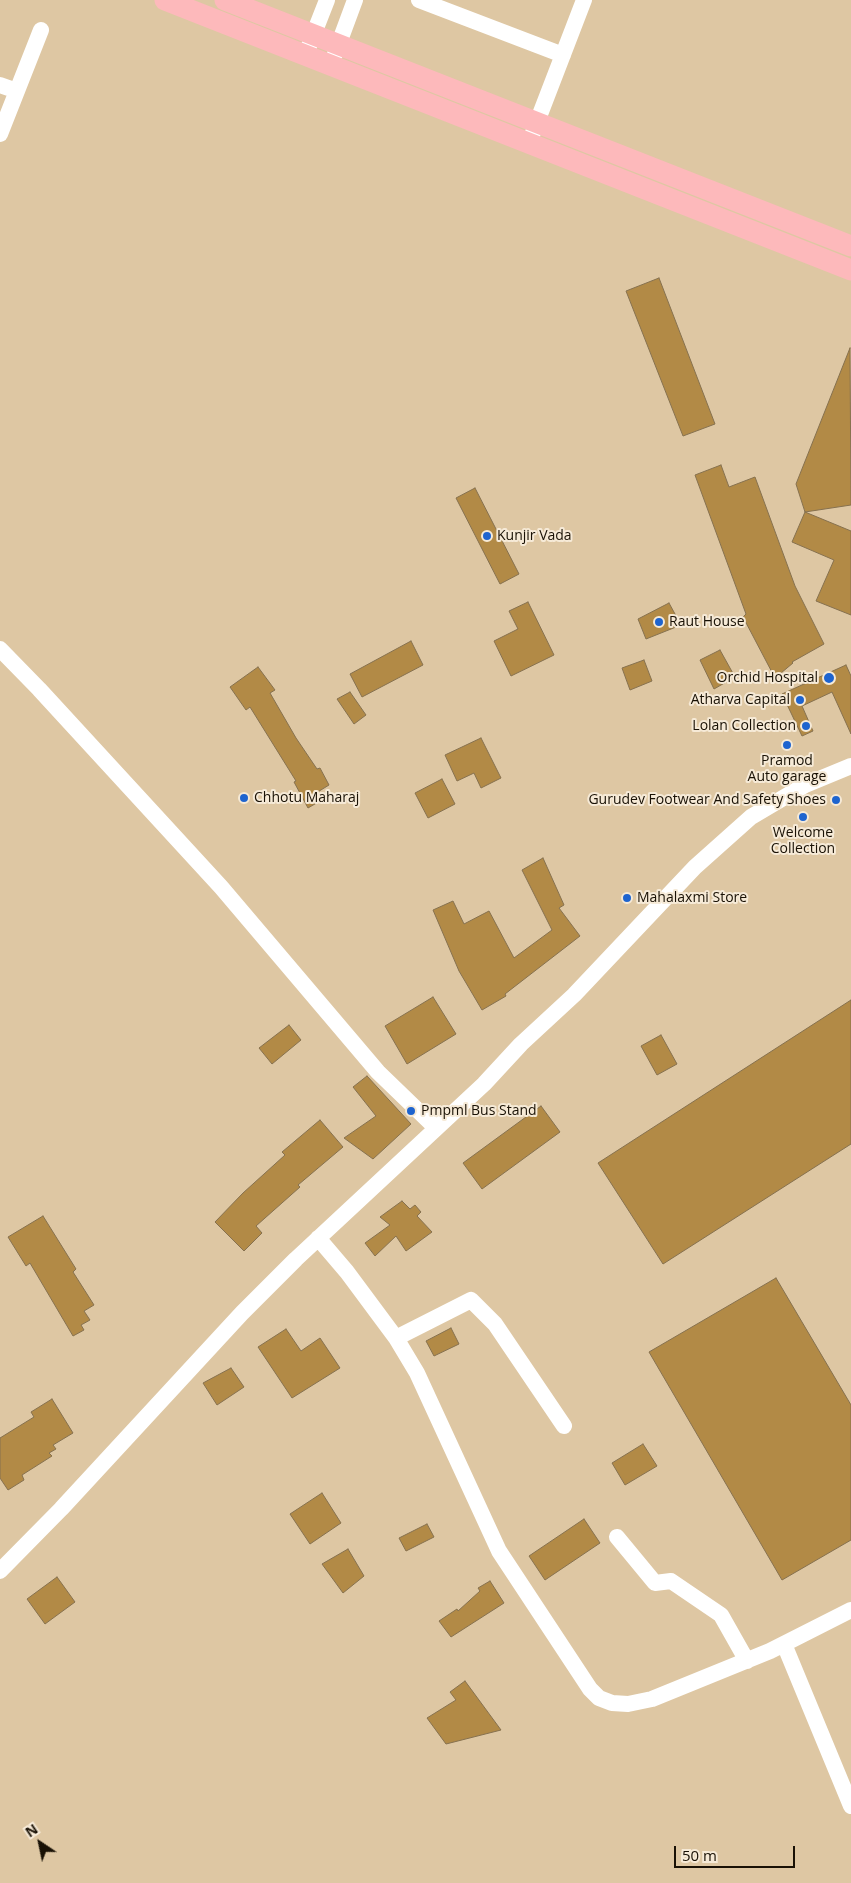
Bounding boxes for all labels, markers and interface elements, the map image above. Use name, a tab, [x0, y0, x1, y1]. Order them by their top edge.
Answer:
place label: Kunjir Vada	[497, 528, 572, 544]
marker: Kunjir Vada	[481, 530, 493, 542]
place label: Raut House	[669, 614, 744, 630]
marker: Raut House	[653, 616, 665, 628]
place label: Orchid Hospital	[717, 670, 818, 686]
marker: Orchid Hospital	[822, 671, 836, 685]
place label: Atharva Capital	[691, 692, 790, 708]
marker: Atharva Capital	[794, 694, 806, 706]
place label: Lolan Collection	[692, 718, 796, 734]
marker: Lolan Collection	[800, 720, 812, 732]
marker: Pramod Auto garage	[781, 739, 793, 751]
place label: Pramod Auto garage	[748, 753, 826, 786]
place label: Chhotu Maharaj	[254, 790, 359, 806]
marker: Chhotu Maharaj	[238, 792, 250, 804]
place label: Gurudev Footwear And Safety Shoes	[588, 792, 826, 808]
marker: Gurudev Footwear And Safety Shoes	[830, 794, 842, 806]
marker: Welcome Collection	[797, 811, 809, 823]
place label: Welcome Collection	[771, 825, 835, 858]
place label: Mahalaxmi Store	[637, 890, 747, 906]
marker: Mahalaxmi Store	[621, 892, 633, 904]
place label: Pmpml Bus Stand	[421, 1103, 537, 1119]
marker: Pmpml Bus Stand	[405, 1105, 417, 1117]
north arrow	[15, 1818, 65, 1868]
text: N	[21, 1819, 41, 1841]
scale bar	[676, 1836, 797, 1868]
text: 50 m	[682, 1845, 717, 1865]

